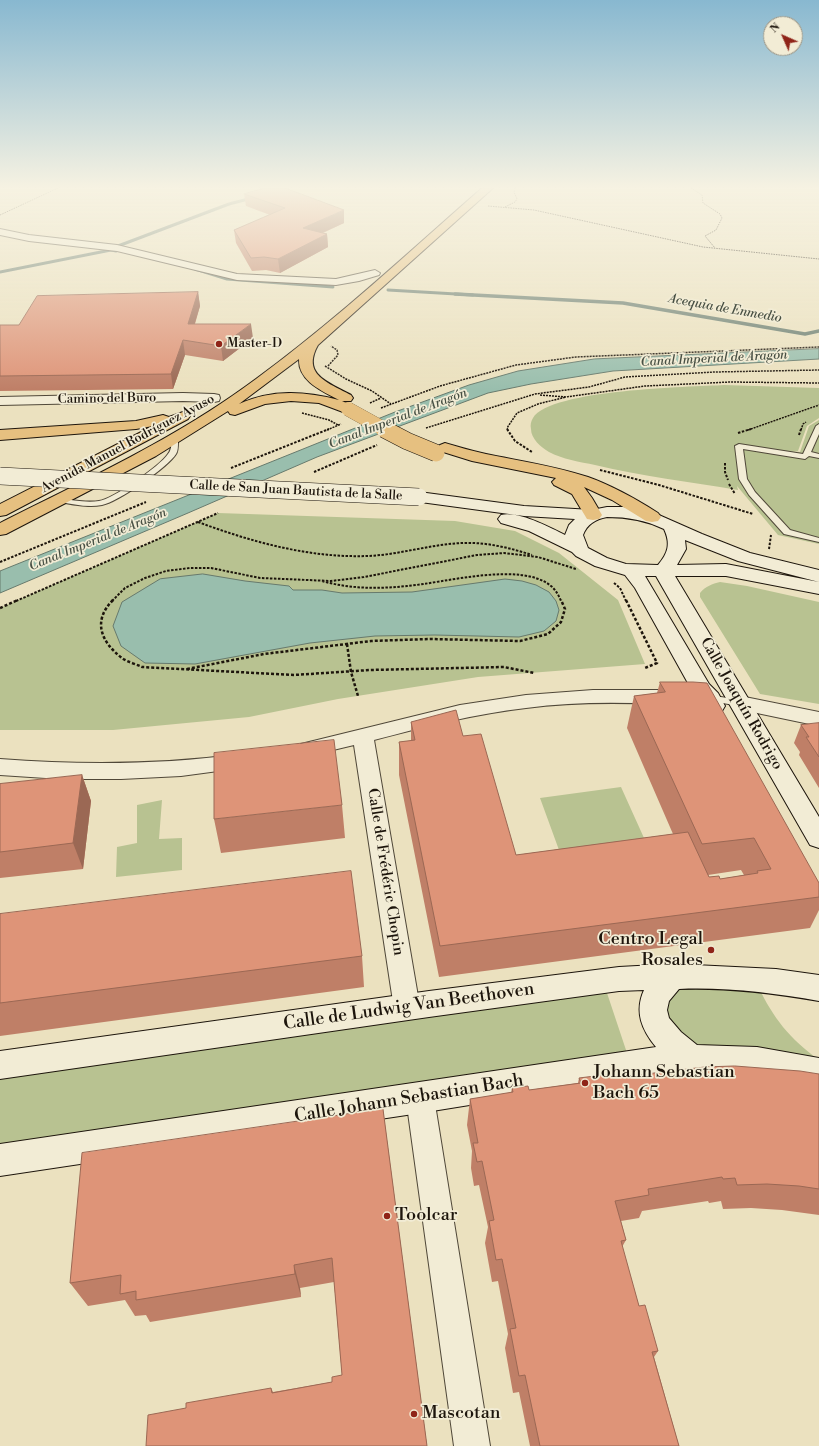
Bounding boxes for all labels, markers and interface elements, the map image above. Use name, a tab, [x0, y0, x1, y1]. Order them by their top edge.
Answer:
north arrow	[763, 16, 803, 56]
text: N	[767, 20, 783, 36]
water label: Acequia de Enmedio	[667, 291, 783, 327]
place label: Master-D	[227, 336, 282, 352]
marker: Master-D	[214, 339, 224, 349]
water label: Canal Imperial de Aragón	[640, 347, 788, 371]
water label: Canal Imperial de Aragón	[327, 385, 469, 453]
street label: Camino del Buro	[58, 390, 156, 408]
street label: Avenida Manuel Rodríguez Ayuso	[39, 391, 217, 497]
street label: Calle de San Juan Bautista de la Salle	[189, 478, 403, 504]
water label: Canal Imperial de Aragón	[27, 505, 169, 575]
street label: Calle Joaquín Rodrigo	[696, 635, 786, 773]
street label: Calle de Frédéric Chopin	[363, 787, 407, 957]
place label: Centro Legal Rosales	[598, 929, 703, 972]
marker: Centro Legal Rosales	[706, 945, 716, 955]
street label: Calle de Ludwig Van Beethoven	[282, 979, 536, 1035]
place label: Johann Sebastian Bach 65	[593, 1062, 735, 1104]
street label: Calle Johann Sebastian Bach	[293, 1070, 525, 1128]
marker: Johann Sebastian Bach 65	[580, 1078, 590, 1088]
place label: Toolcar	[395, 1205, 458, 1227]
marker: Toolcar	[382, 1211, 392, 1221]
place label: Mascotan	[422, 1403, 500, 1425]
marker: Mascotan	[409, 1409, 419, 1419]

